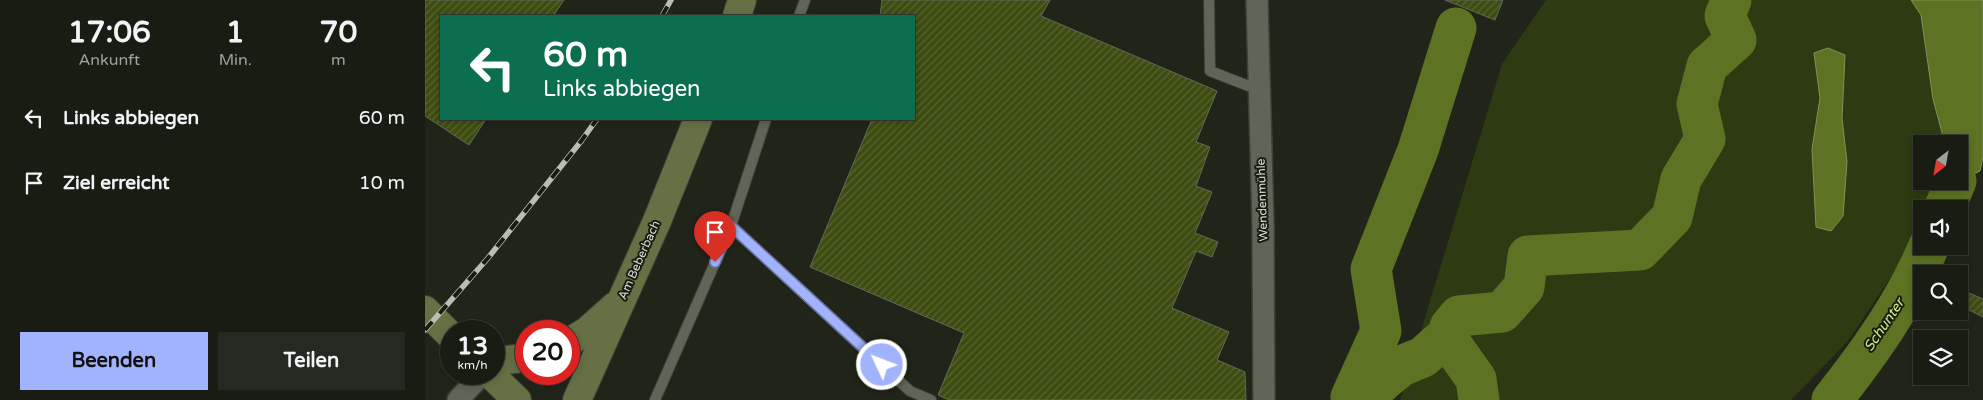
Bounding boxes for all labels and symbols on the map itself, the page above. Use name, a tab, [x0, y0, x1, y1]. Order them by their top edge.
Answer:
north arrow	[1913, 135, 1967, 190]
street label: Wendenmühle	[1254, 158, 1270, 242]
pin	[694, 211, 736, 262]
street label: Am Beberbach	[615, 218, 663, 302]
water label: Schunter	[1860, 294, 1909, 355]
speed limit sign: 20	[515, 320, 580, 385]
position arrow	[855, 338, 907, 390]

